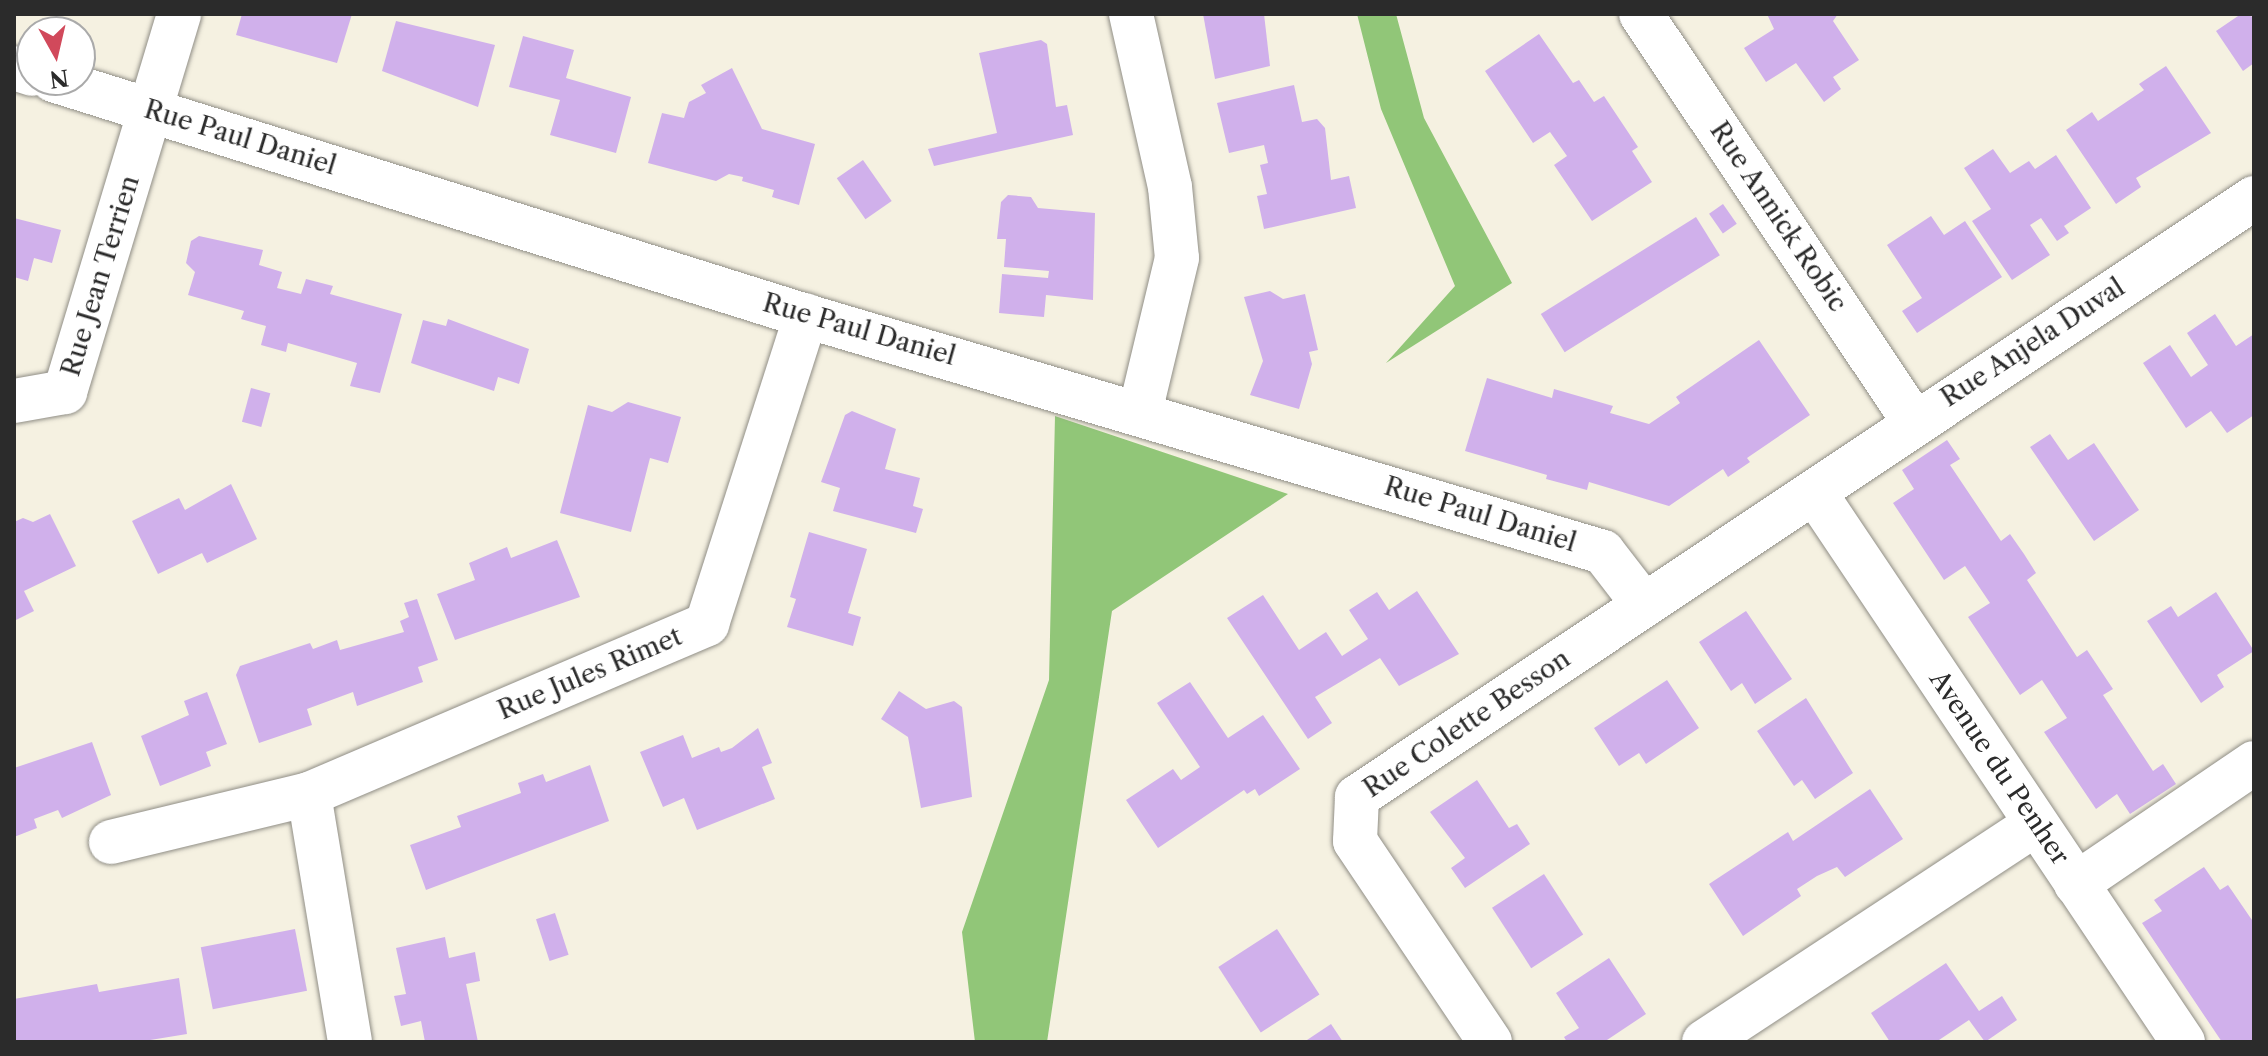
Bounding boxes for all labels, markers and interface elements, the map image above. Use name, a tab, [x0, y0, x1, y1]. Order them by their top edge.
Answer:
north arrow	[16, 16, 96, 96]
text: N	[48, 64, 70, 93]
street label: Rue Paul Daniel	[140, 94, 340, 182]
street label: Rue Annick Robic	[1702, 115, 1854, 319]
street label: Rue Jean Terrien	[56, 171, 146, 381]
street label: Rue Anjela Duval	[1935, 272, 2131, 414]
street label: Rue Paul Daniel	[759, 288, 959, 372]
street label: Rue Paul Daniel	[1380, 471, 1580, 559]
street label: Rue Jules Rimet	[493, 621, 687, 727]
street label: Rue Colette Besson	[1358, 643, 1576, 805]
street label: Avenue du Penher	[1923, 665, 2075, 871]

